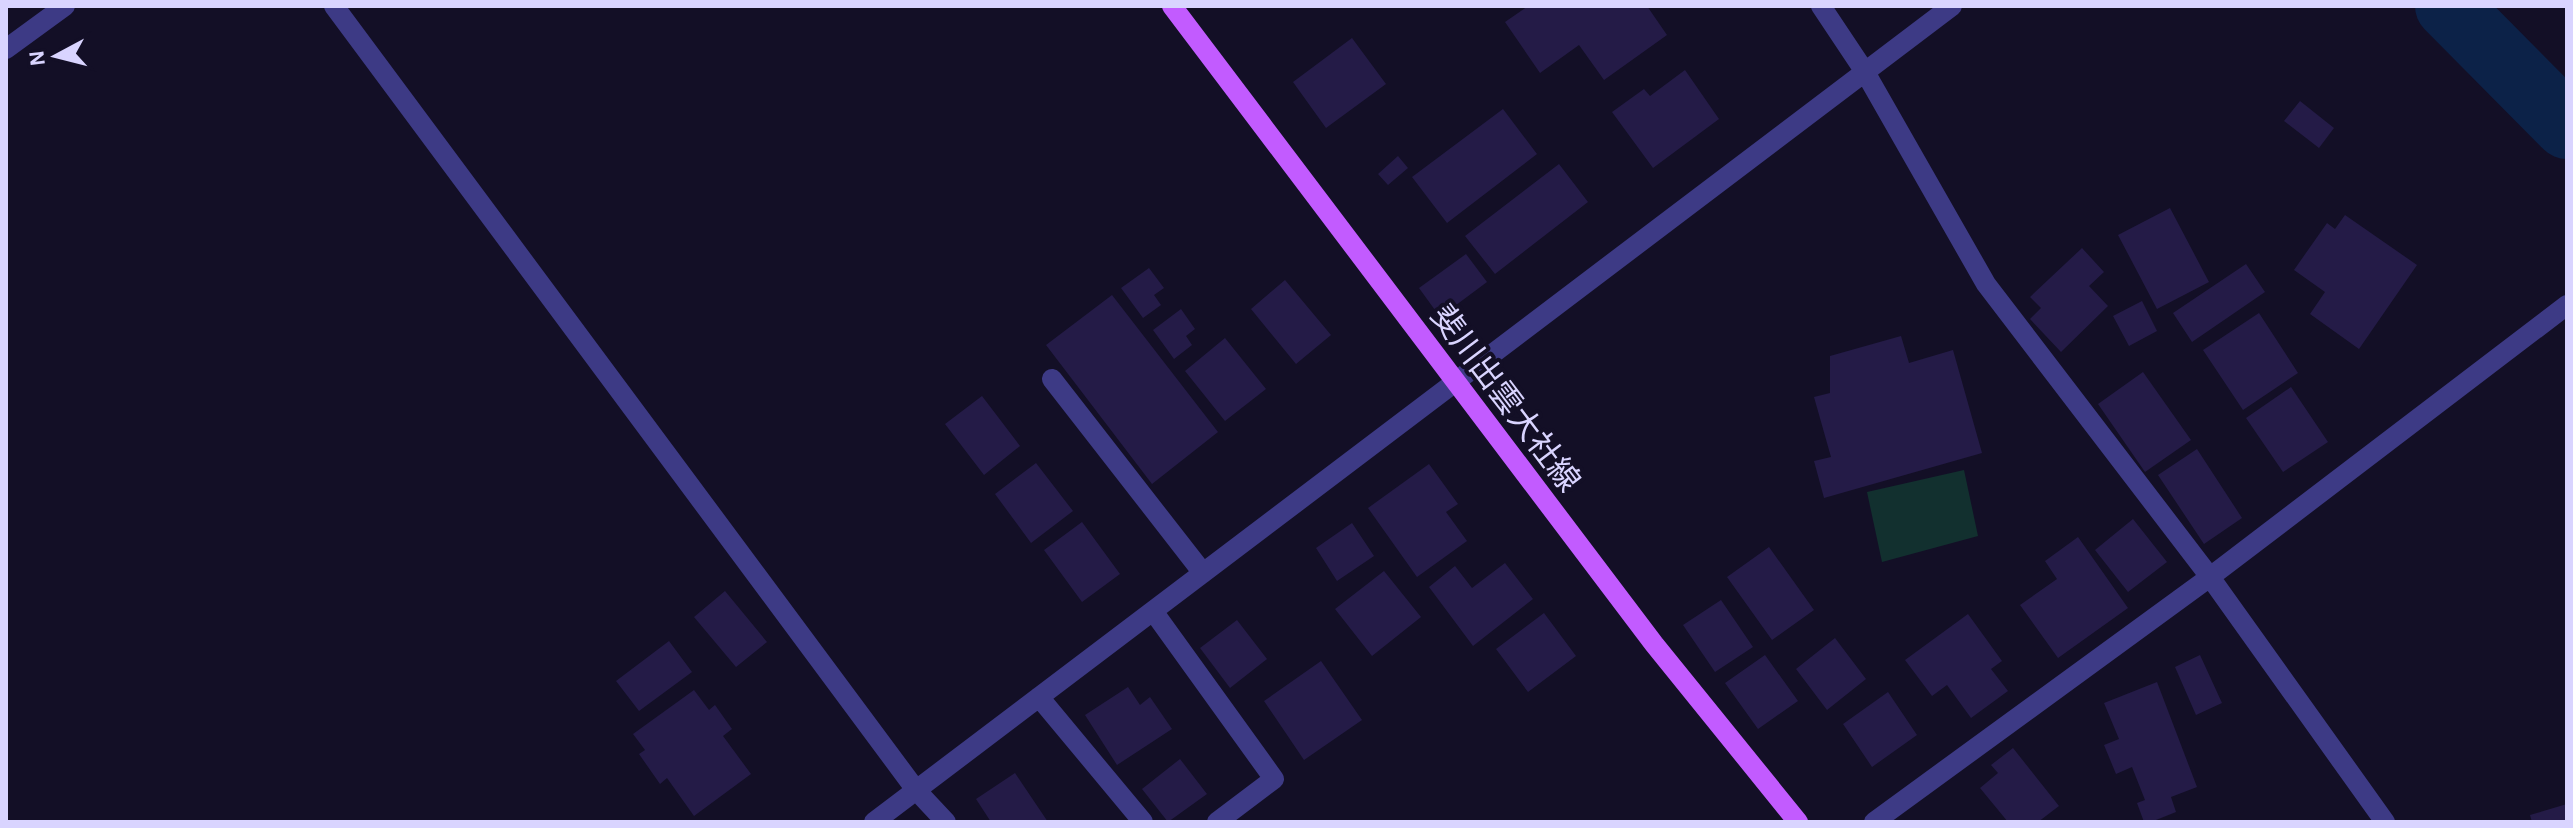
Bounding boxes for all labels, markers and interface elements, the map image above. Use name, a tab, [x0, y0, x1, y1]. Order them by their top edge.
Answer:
north arrow	[16, 16, 96, 96]
text: N	[25, 49, 49, 67]
street label: 斐川出雲大社線	[1425, 298, 1587, 498]

